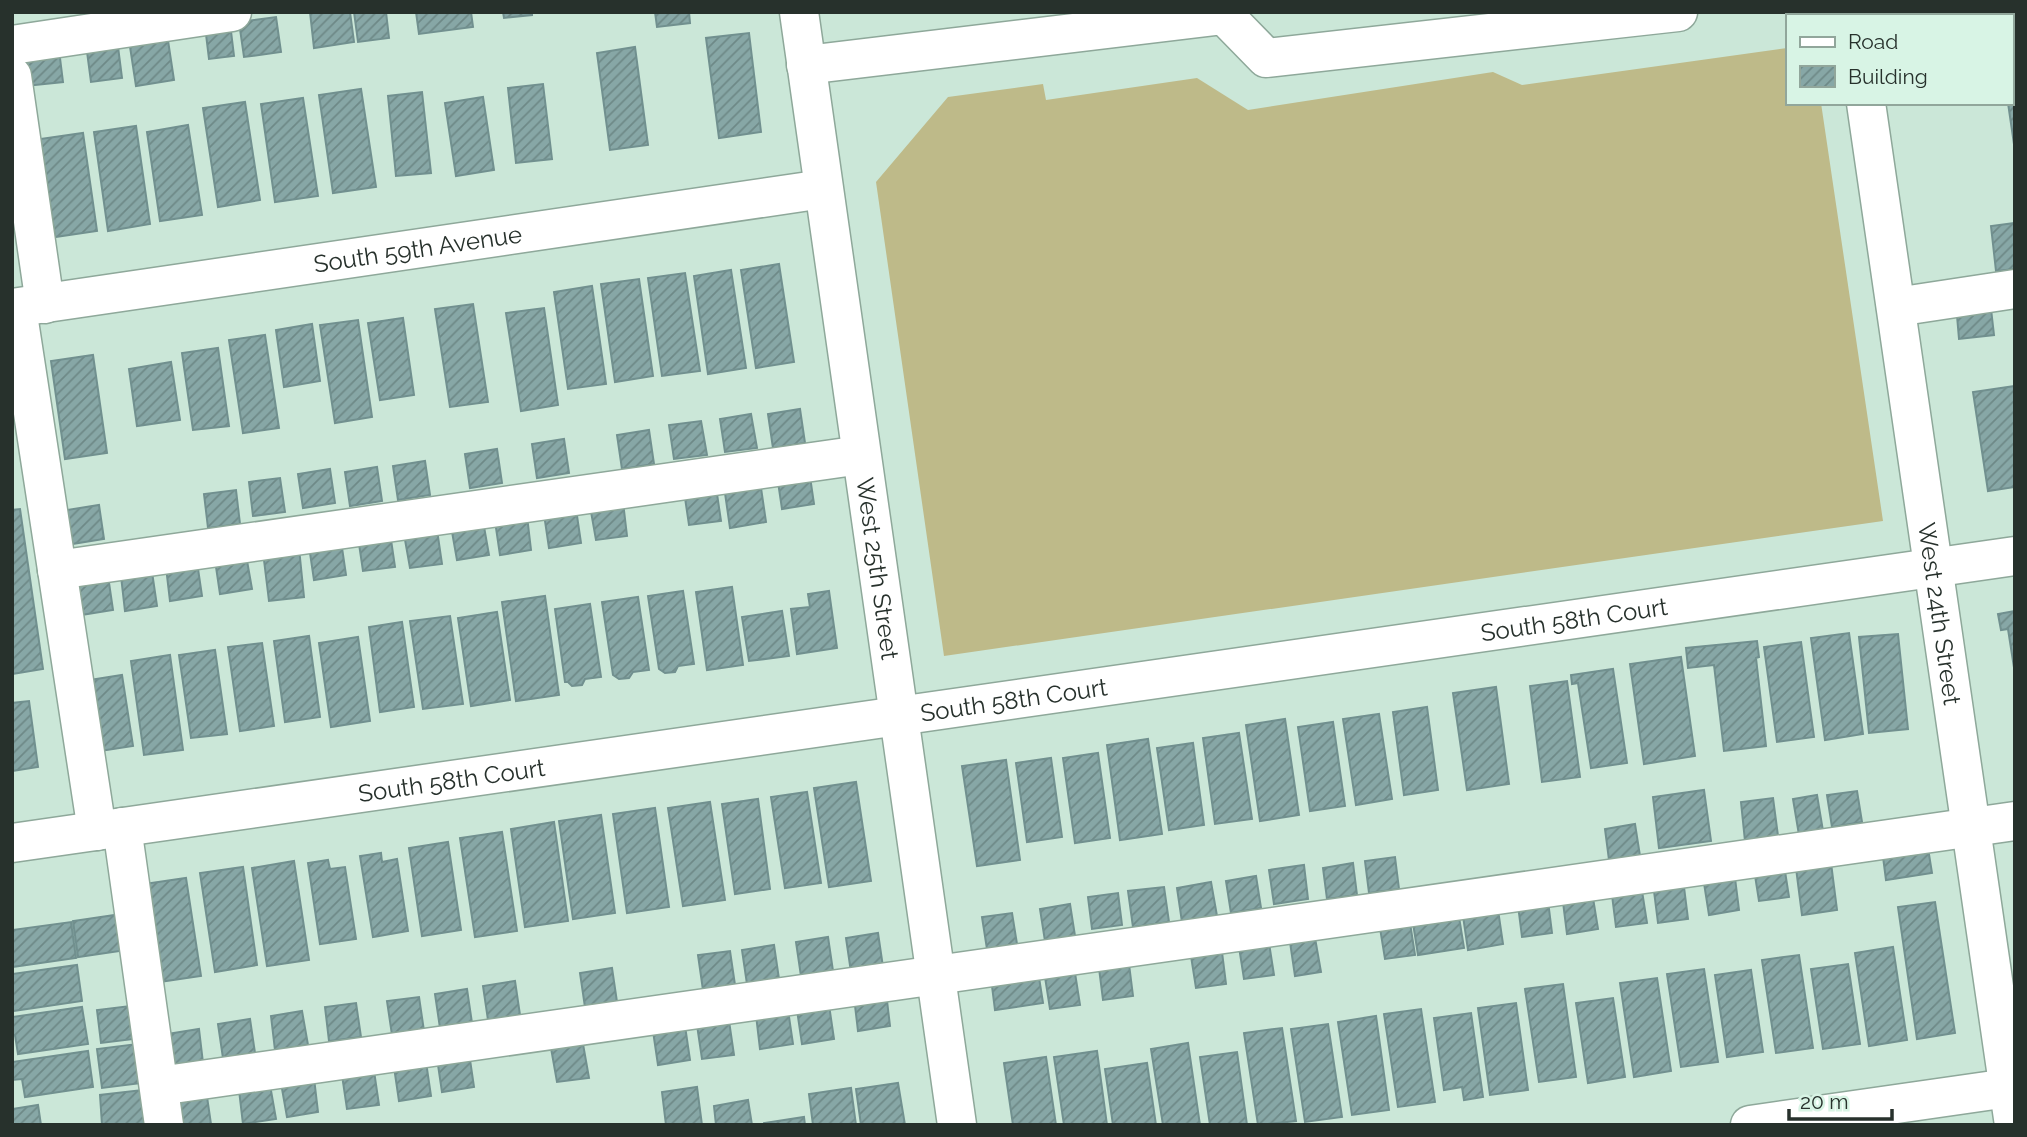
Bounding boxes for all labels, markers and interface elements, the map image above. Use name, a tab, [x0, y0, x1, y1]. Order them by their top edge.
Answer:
legend	[1786, 14, 2013, 105]
text: Road	[1848, 29, 1898, 54]
text: Building	[1848, 64, 1928, 89]
street label: South 59th Avenue	[312, 219, 524, 278]
street label: West 25th Street	[851, 475, 905, 661]
street label: West 24th Street	[1912, 521, 1967, 707]
street label: South 58th Court	[1479, 591, 1669, 647]
street label: South 58th Court	[919, 672, 1109, 727]
street label: South 58th Court	[356, 752, 547, 808]
scale bar	[1789, 1078, 1892, 1122]
text: 20 m	[1800, 1089, 1848, 1114]

